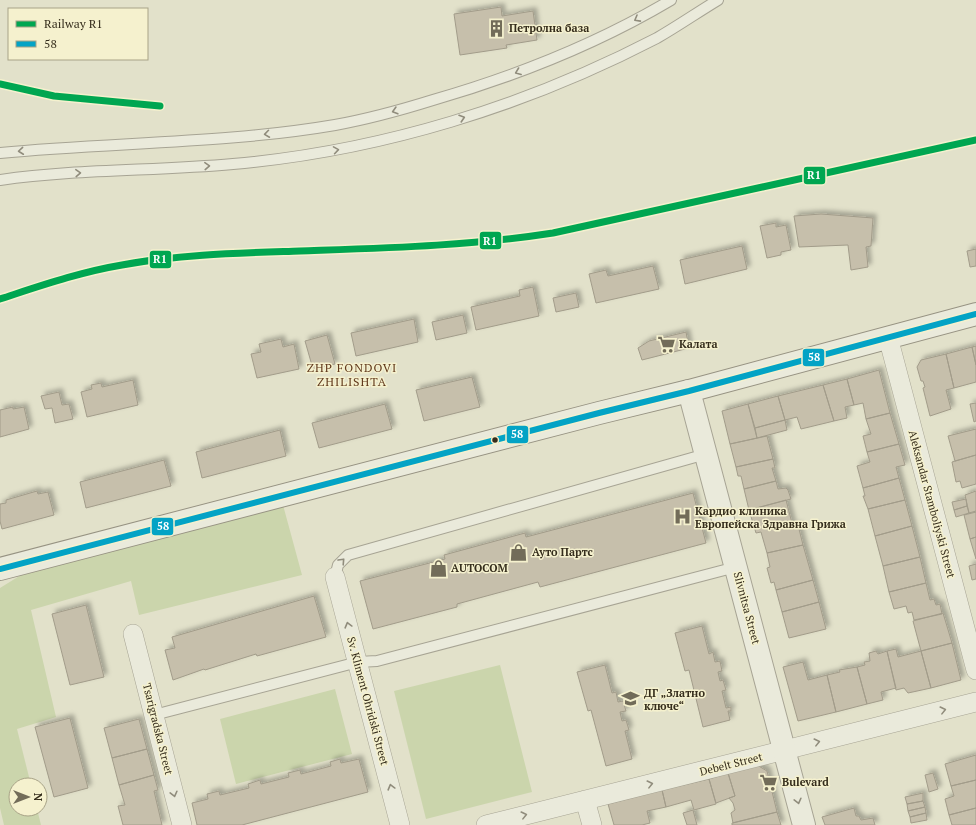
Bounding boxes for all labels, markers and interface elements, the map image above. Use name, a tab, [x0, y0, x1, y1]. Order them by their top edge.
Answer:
legend	[8, 8, 148, 60]
one-way arrow	[634, 14, 641, 22]
text: Railway R1	[44, 16, 103, 31]
building icon: Петролна база	[486, 18, 506, 38]
place label: Петролна база	[509, 21, 589, 35]
text: 58	[44, 36, 57, 51]
one-way arrow	[515, 67, 522, 75]
one-way arrow	[391, 107, 398, 115]
one-way arrow	[459, 114, 466, 123]
one-way arrow	[264, 129, 270, 138]
one-way arrow	[18, 146, 24, 155]
one-way arrow	[333, 146, 340, 155]
one-way arrow	[204, 161, 210, 170]
line badge: R1	[803, 166, 826, 185]
text: R1	[807, 168, 821, 182]
one-way arrow	[75, 169, 81, 177]
line badge: R1	[479, 231, 502, 250]
text: R1	[483, 234, 497, 248]
line badge: R1	[149, 250, 172, 269]
text: R1	[153, 252, 167, 266]
supermarket icon: Калата	[656, 334, 676, 354]
place label: Калата	[679, 337, 718, 351]
line badge: 58	[802, 348, 825, 367]
text: 58	[808, 350, 820, 364]
district label: ZHP FONDOVI ZHILISHTA	[307, 360, 397, 389]
line badge: 58	[506, 425, 529, 444]
text: 58	[511, 427, 523, 441]
street label: Aleksandar Stamboliyski Street	[906, 429, 958, 579]
unlabelled marker	[490, 435, 500, 445]
place label: Кардио клиника Европейска Здравна Грижа	[695, 504, 846, 531]
hospital icon: Кардио клиника Европейска Здравна Грижа	[672, 507, 692, 527]
line badge: 58	[151, 517, 174, 536]
text: 58	[157, 519, 169, 533]
shop icon: Ауто Партс	[509, 542, 529, 562]
place label: Ауто Партс	[532, 545, 594, 559]
one-way arrow	[338, 558, 345, 566]
shop icon: AUTOCOM	[428, 558, 448, 578]
place label: AUTOCOM	[451, 561, 508, 575]
street label: Slivnitsa Street	[731, 570, 763, 646]
one-way arrow	[344, 621, 353, 628]
street label: Sv. Kliment Ohridski Street	[344, 635, 392, 767]
street label: Tsarigradska Street	[140, 682, 176, 776]
place label: ДГ „Златно ключе“	[644, 686, 705, 713]
school or university icon: ДГ „Златно ключе“	[621, 689, 641, 709]
one-way arrow	[939, 706, 946, 715]
one-way arrow	[813, 738, 820, 747]
street label: Debelt Street	[698, 749, 764, 779]
supermarket icon: Bulevard	[759, 772, 779, 792]
place label: Bulevard	[782, 775, 829, 789]
north arrow	[8, 777, 48, 817]
one-way arrow	[646, 780, 653, 789]
one-way arrow	[387, 784, 395, 790]
one-way arrow	[169, 790, 178, 797]
text: N	[31, 793, 45, 802]
one-way arrow	[793, 797, 802, 804]
one-way arrow	[521, 812, 527, 820]

